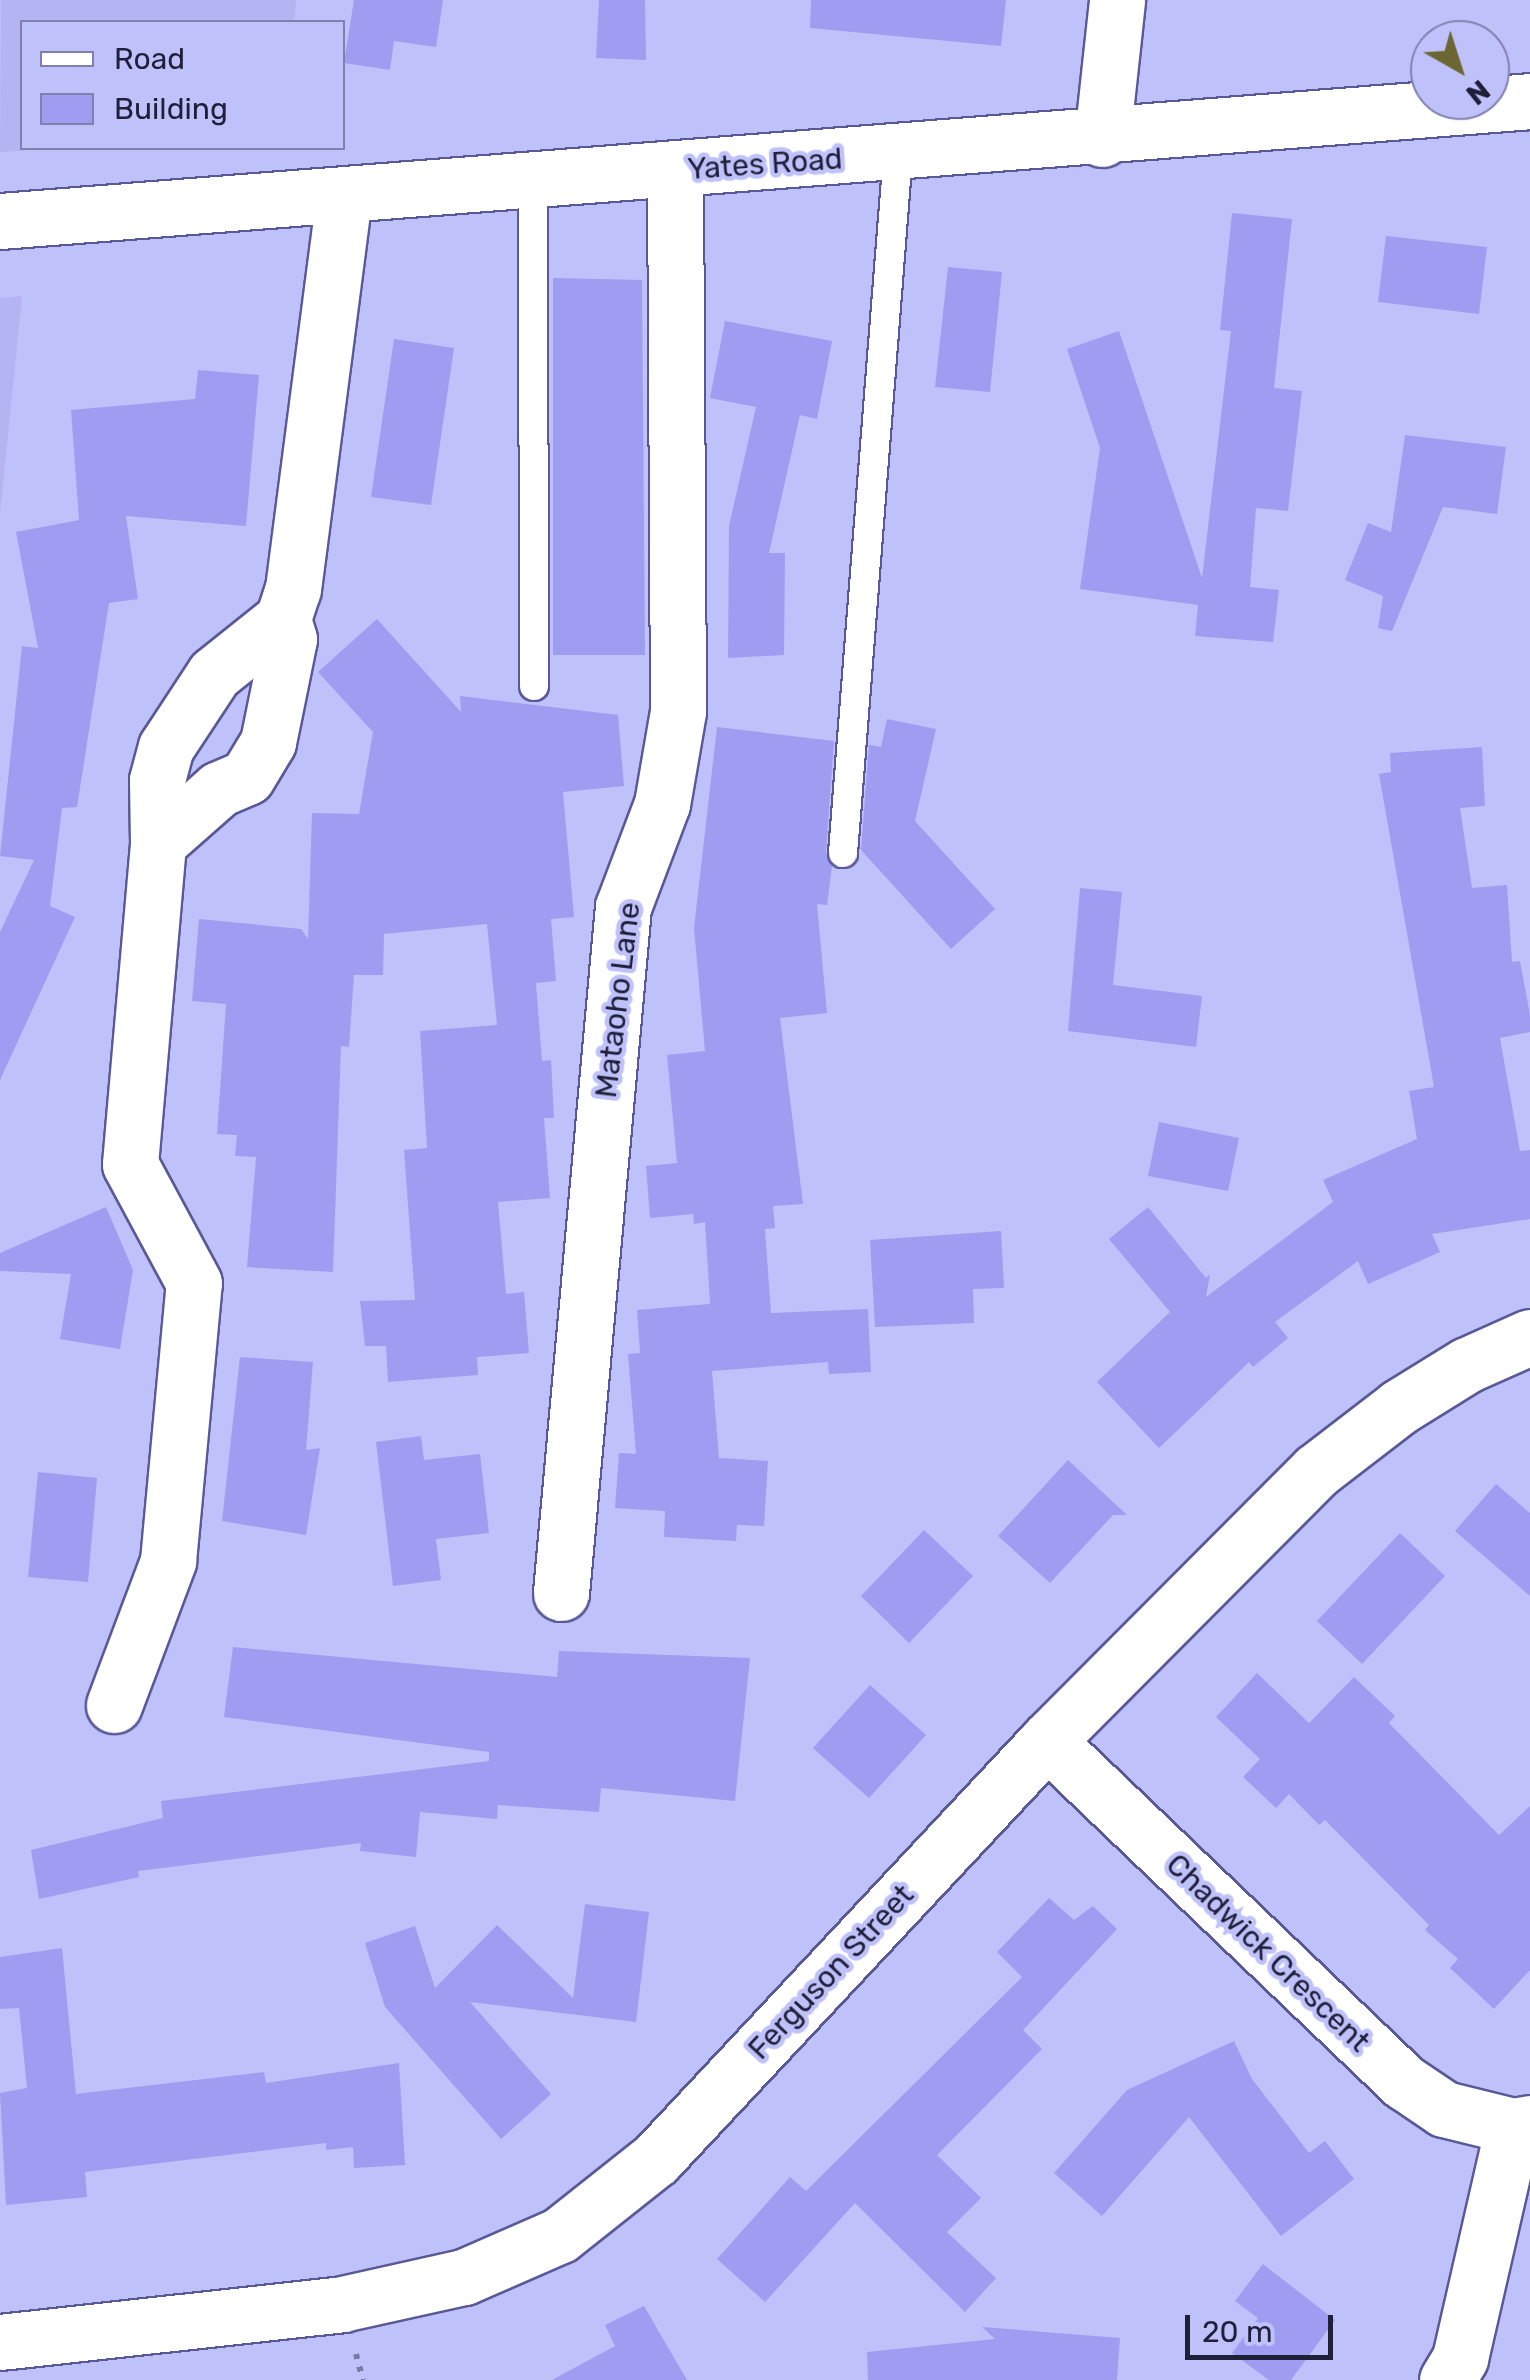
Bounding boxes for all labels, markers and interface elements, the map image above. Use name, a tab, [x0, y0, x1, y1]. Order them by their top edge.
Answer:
legend	[20, 20, 345, 150]
north arrow	[1410, 20, 1510, 120]
text: Road	[114, 41, 185, 77]
text: N	[1460, 73, 1496, 111]
text: Building	[114, 91, 228, 127]
street label: Yates Road	[686, 141, 844, 187]
street label: Mataoho Lane	[588, 900, 648, 1100]
street label: Chadwick Crescent	[1159, 1846, 1377, 2060]
street label: Ferguson Street	[741, 1877, 921, 2067]
scale bar	[1190, 2295, 1338, 2357]
text: 20 m	[1202, 2314, 1273, 2350]

